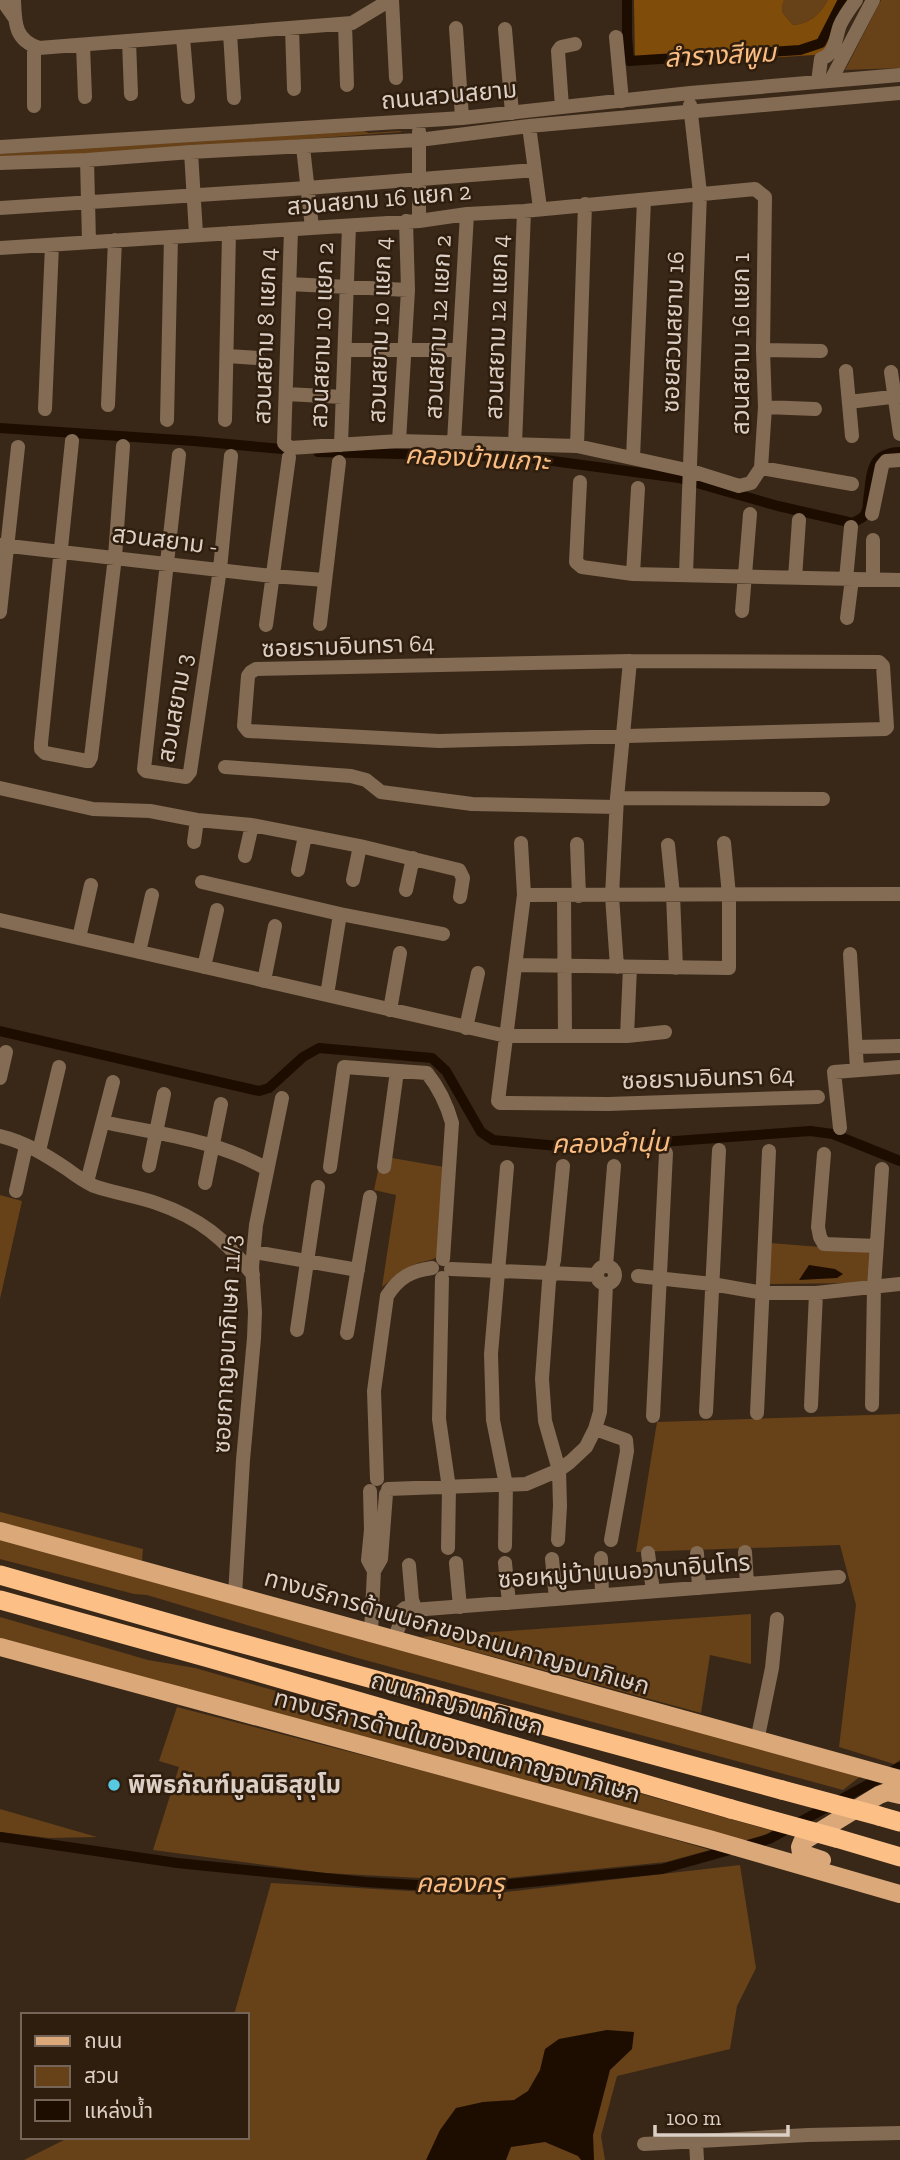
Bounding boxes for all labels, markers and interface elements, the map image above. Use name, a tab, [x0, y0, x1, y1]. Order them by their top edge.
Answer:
water label: ลำรางสีพูม	[663, 36, 779, 74]
street label: ถนนสวนสยาม	[380, 74, 518, 115]
street label: สวนสยาม 16 แยก 2	[286, 176, 472, 221]
street label: สวนสยาม 12 แยก 2	[418, 234, 457, 420]
street label: สวนสยาม 12 แยก 4	[479, 234, 514, 420]
street label: สวนสยาม 10 แยก 4	[362, 236, 397, 424]
street label: สวนสยาม 10 แยก 2	[304, 242, 339, 428]
street label: สวนสยาม 8 แยก 4	[247, 247, 282, 425]
street label: ซอยสวนสยาม 16	[655, 251, 690, 413]
street label: สวนสยาม 16 แยก 1	[726, 253, 755, 435]
water label: คลองบ้านเกาะ	[404, 438, 552, 478]
street label: สวนสยาม -	[110, 519, 220, 560]
street label: ซอยรามอินทรา 64	[261, 628, 435, 663]
street label: สวนสยาม 3	[151, 651, 198, 765]
street label: ซอยรามอินทรา 64	[621, 1060, 795, 1095]
water label: คลองลำนุ่น	[551, 1126, 671, 1160]
street label: ซอยกาญจนาภิเษก 11/3	[206, 1234, 247, 1454]
street label: ซอยหมู่บ้านเนอวานาอินโทร	[497, 1547, 751, 1595]
street label: ทางบริการด้านนอกของถนนกาญจนาภิเษก	[261, 1563, 653, 1700]
street label: ถนนกาญจนาภิเษก	[368, 1665, 547, 1742]
street label: ทางบริการด้านในของถนนกาญจนาภิเษก	[271, 1683, 643, 1808]
place label: พิพิธภัณฑ์มูลนิธิสุขุโม	[128, 1770, 341, 1800]
marker: พิพิธภัณฑ์มูลนิธิสุขุโม	[106, 1777, 122, 1793]
water label: คลองครุ	[416, 1867, 506, 1899]
legend	[21, 2013, 248, 2139]
text: ถนน	[84, 2028, 122, 2053]
text: สวน	[84, 2063, 119, 2088]
scale bar	[655, 2094, 788, 2138]
text: แหล่งน้ำ	[84, 2096, 153, 2123]
text: 100 m	[666, 2105, 721, 2130]

